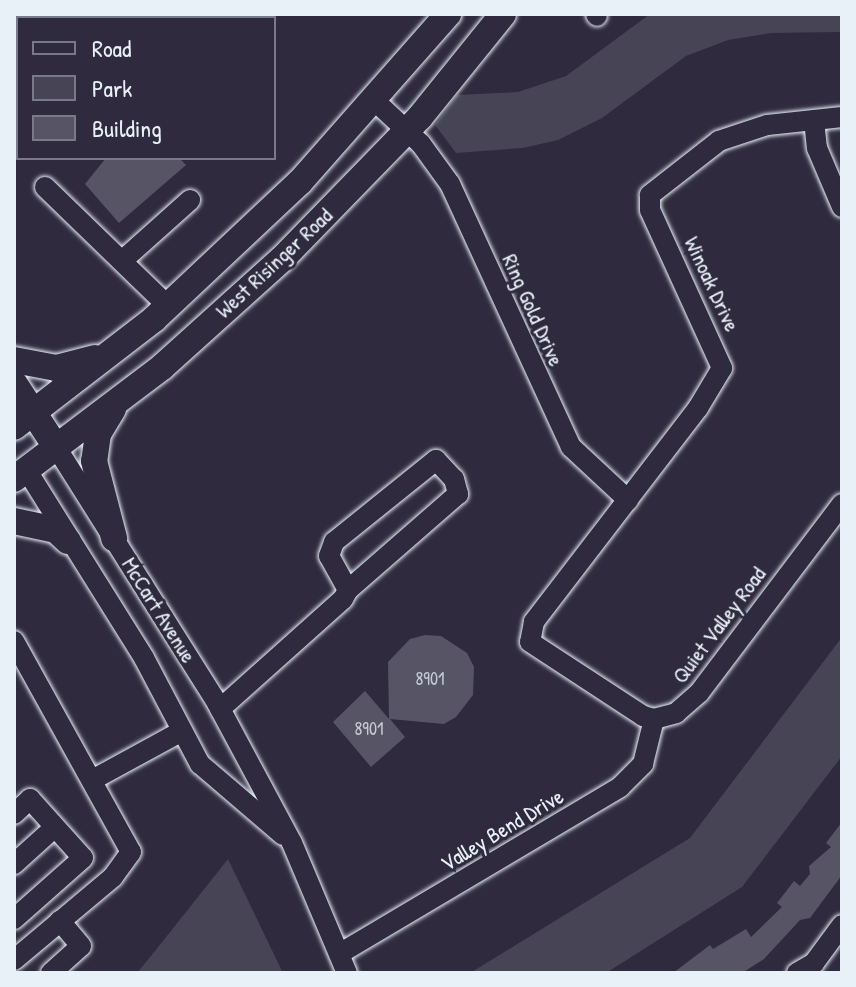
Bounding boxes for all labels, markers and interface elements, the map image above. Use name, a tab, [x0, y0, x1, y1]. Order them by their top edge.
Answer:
legend	[16, 16, 276, 160]
text: Road	[92, 32, 131, 64]
text: Park	[92, 72, 132, 104]
text: Building	[92, 112, 162, 144]
street label: West Risinger Road	[210, 202, 338, 324]
street label: Winoak Drive	[679, 232, 745, 336]
street label: Ring Gold Drive	[497, 250, 569, 370]
street label: McCart Avenue	[116, 552, 202, 668]
street label: Quiet Valley Road	[667, 561, 771, 689]
house number: 8901	[416, 668, 444, 690]
house number: 8901	[355, 718, 383, 740]
street label: Valley Bend Drive	[436, 783, 568, 877]

